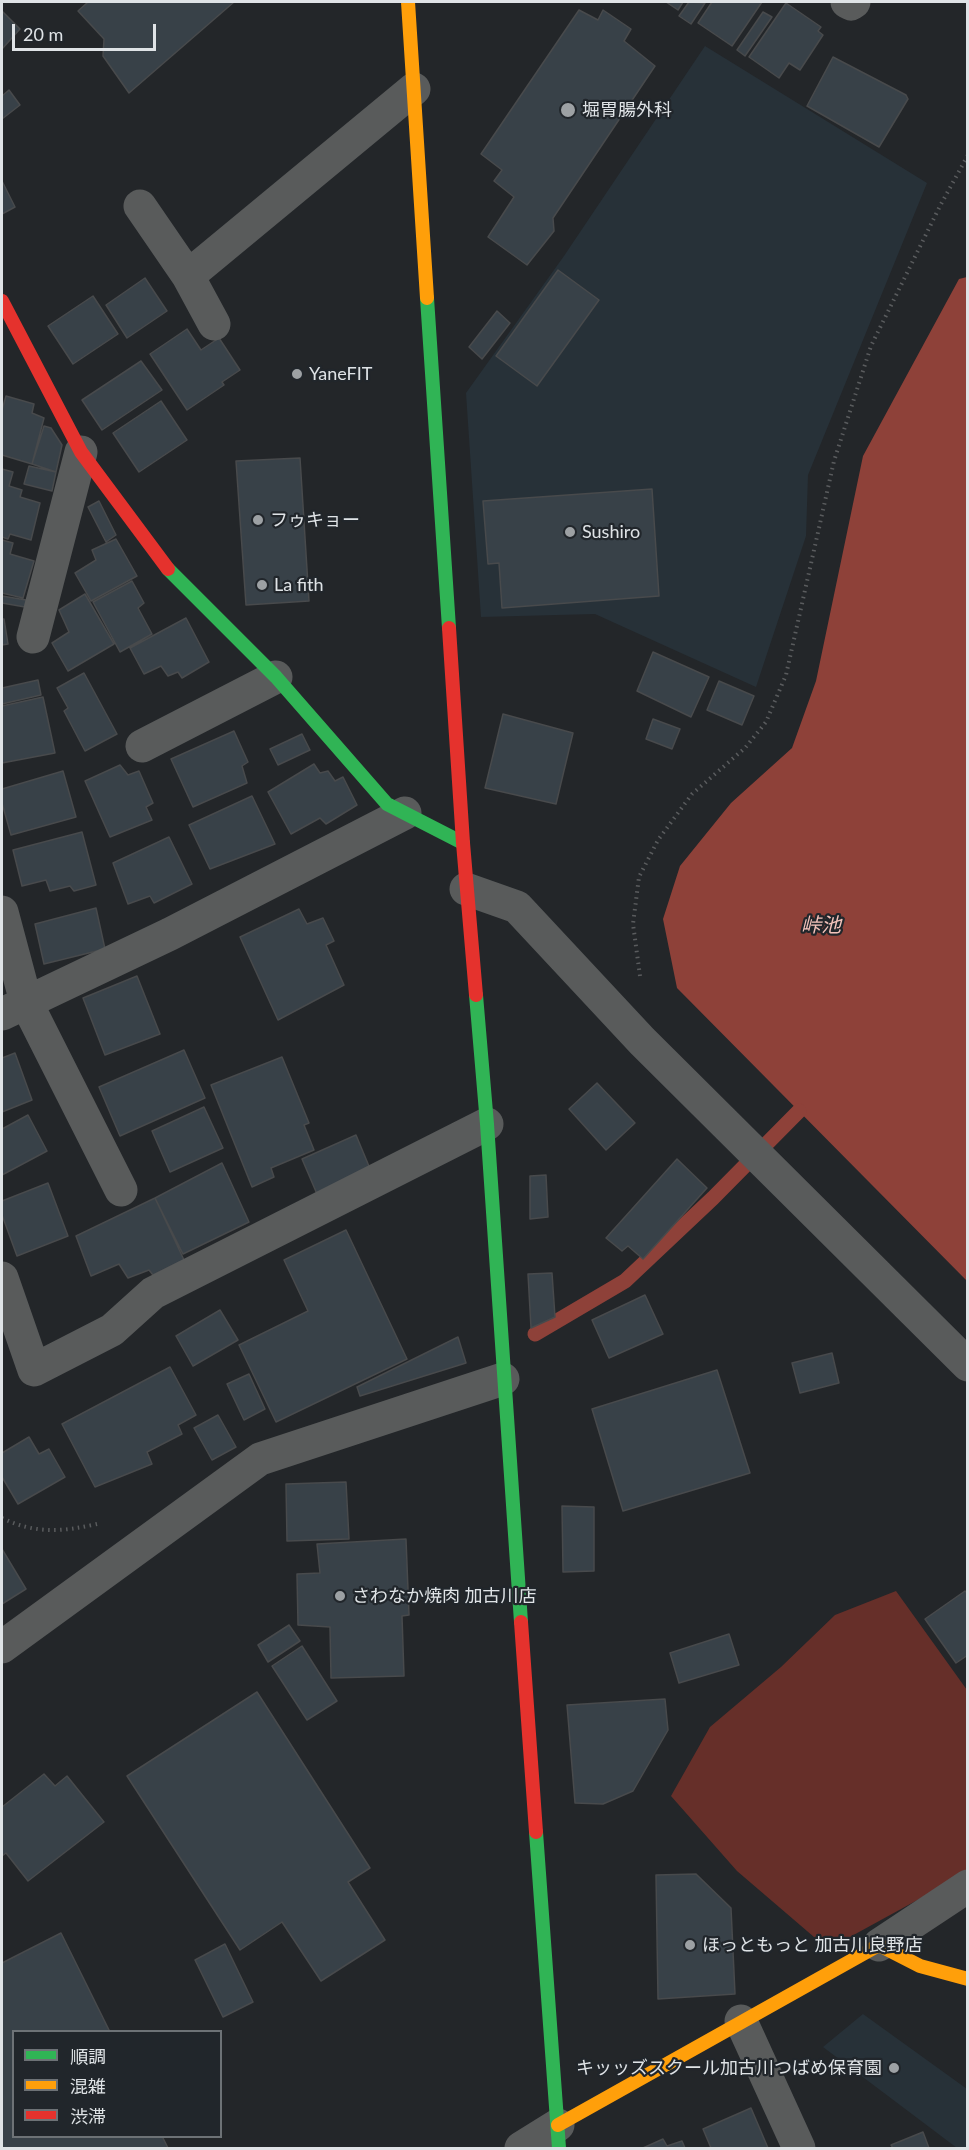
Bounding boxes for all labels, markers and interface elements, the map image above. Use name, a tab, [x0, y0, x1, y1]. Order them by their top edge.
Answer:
scale bar	[15, 12, 159, 50]
text: 20 m	[23, 23, 63, 45]
place label: 堀胃腸外科	[582, 99, 672, 121]
marker: 堀胃腸外科	[559, 101, 577, 119]
place label: YaneFIT	[309, 363, 372, 385]
marker: YaneFIT	[290, 367, 304, 381]
place label: フゥキョー	[270, 509, 360, 531]
marker: フゥキョー	[251, 513, 265, 527]
place label: Sushiro	[582, 521, 640, 543]
marker: Sushiro	[563, 525, 577, 539]
place label: La fith	[274, 574, 324, 596]
marker: La fith	[255, 578, 269, 592]
water label: 峠池	[801, 914, 841, 938]
place label: さわなか焼肉 加古川店	[352, 1585, 537, 1607]
marker: さわなか焼肉 加古川店	[333, 1589, 347, 1603]
place label: ほっともっと 加古川良野店	[702, 1934, 923, 1956]
marker: ほっともっと 加古川良野店	[683, 1938, 697, 1952]
legend	[12, 2030, 222, 2138]
text: 順調	[70, 2045, 106, 2067]
place label: キッッズスクール加古川つばめ保育園	[576, 2057, 882, 2079]
marker: キッッズスクール加古川つばめ保育園	[887, 2061, 901, 2075]
text: 混雑	[70, 2075, 106, 2097]
text: 渋滞	[70, 2105, 106, 2127]

